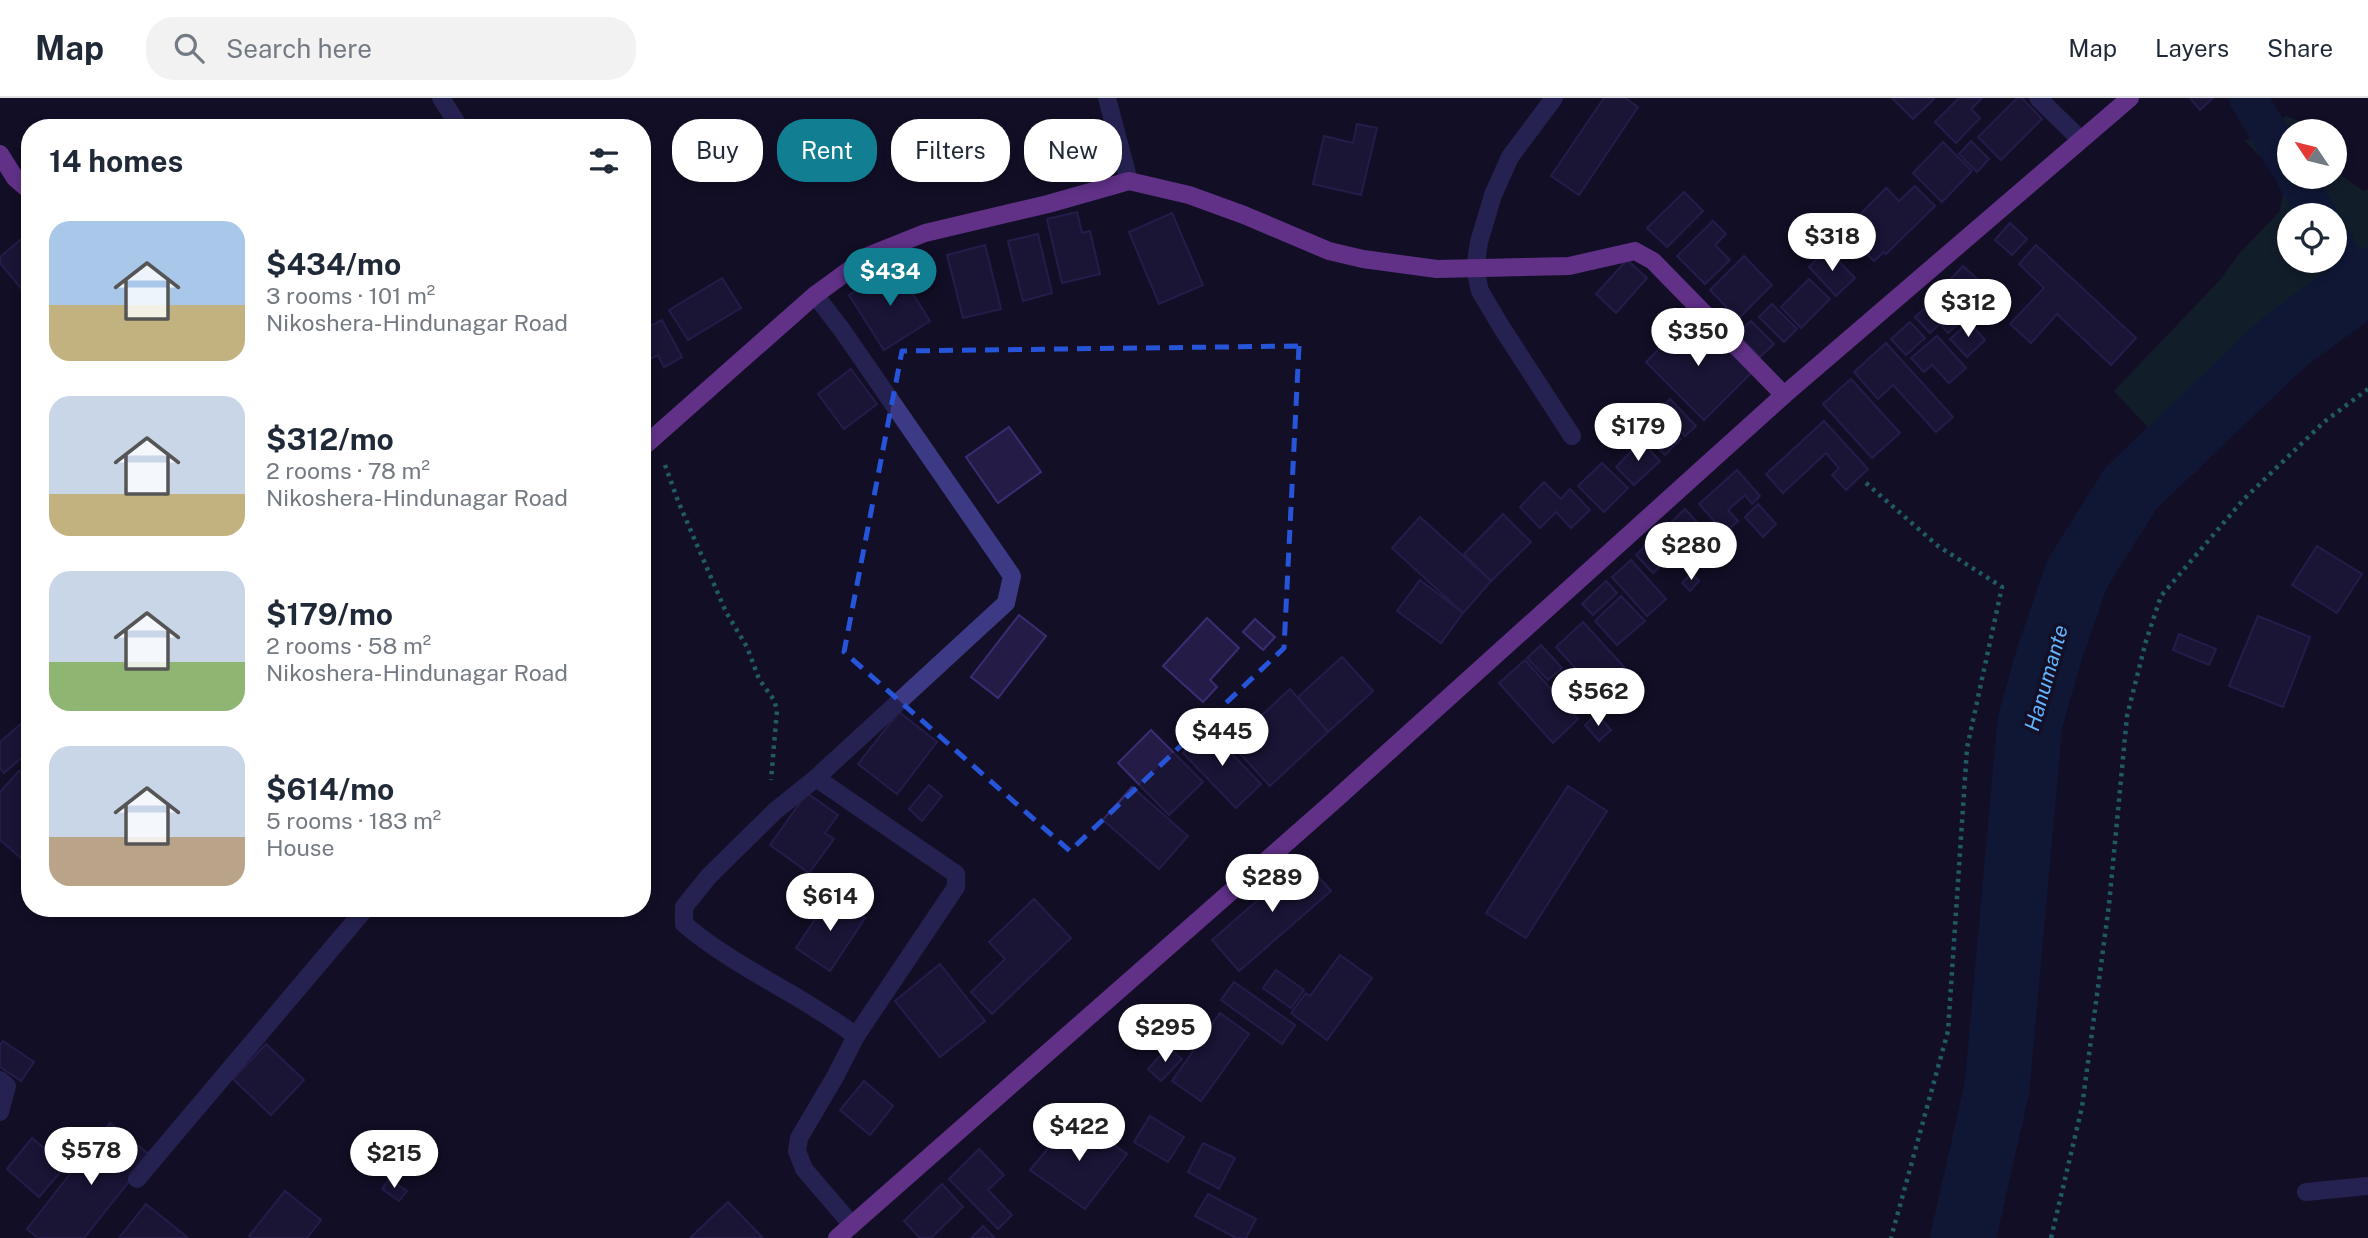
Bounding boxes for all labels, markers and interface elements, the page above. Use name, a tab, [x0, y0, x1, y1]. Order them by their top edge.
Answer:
search box	[146, 17, 636, 80]
text: Map	[35, 29, 104, 67]
icon: search	[170, 29, 208, 67]
text: Search here	[226, 33, 372, 64]
text: Map	[2068, 34, 2117, 62]
text: Layers	[2155, 34, 2229, 62]
text: Share	[2267, 34, 2333, 62]
chip: Buy	[672, 119, 763, 182]
chip: Rent	[777, 119, 877, 182]
chip: Filters	[891, 119, 1010, 182]
chip: New	[1024, 119, 1122, 182]
north arrow	[2277, 119, 2347, 189]
map controls	[2277, 119, 2347, 273]
icon: filters	[585, 142, 623, 180]
text: 14 homes	[49, 143, 183, 179]
button: locate	[2277, 203, 2347, 273]
pin: $318	[1791, 214, 1873, 273]
text: $318	[1804, 222, 1860, 249]
text: $434/mo	[266, 246, 401, 282]
pin: $434	[849, 248, 931, 308]
icon: home	[105, 249, 189, 333]
text: $434	[859, 257, 921, 284]
pin: $312	[1927, 280, 2009, 339]
text: 3 rooms · 101 m²	[266, 282, 435, 309]
text: $312	[1940, 288, 1996, 315]
pin: $350	[1657, 308, 1739, 368]
text: Nikoshera-Hindunagar Road	[266, 309, 568, 336]
text: $350	[1667, 317, 1729, 344]
pin: $179	[1597, 404, 1679, 463]
text: $179	[1611, 412, 1665, 439]
text: $312/mo	[266, 421, 394, 457]
icon: home	[105, 424, 189, 508]
text: 2 rooms · 78 m²	[266, 457, 430, 484]
text: Nikoshera-Hindunagar Road	[266, 484, 568, 511]
pin: $280	[1650, 522, 1732, 582]
text: $280	[1661, 531, 1721, 558]
text: $179/mo	[266, 596, 393, 632]
icon: home	[105, 599, 189, 683]
water label: Hanumante	[2019, 622, 2073, 734]
text: 2 rooms · 58 m²	[266, 632, 431, 659]
text: Nikoshera-Hindunagar Road	[266, 659, 568, 686]
pin: $562	[1557, 668, 1639, 728]
text: $562	[1568, 677, 1628, 704]
pin: $445	[1181, 708, 1263, 768]
text: $445	[1191, 717, 1253, 744]
text: $614/mo	[266, 771, 394, 807]
icon: home	[105, 774, 189, 858]
text: 5 rooms · 183 m²	[266, 807, 441, 834]
text: House	[266, 834, 334, 861]
pin: $289	[1231, 854, 1313, 914]
text: $289	[1242, 863, 1302, 890]
pin: $614	[789, 874, 871, 933]
text: $614	[802, 882, 858, 909]
pin: $295	[1124, 1004, 1206, 1064]
text: $295	[1135, 1013, 1195, 1040]
pin: $422	[1038, 1104, 1120, 1163]
text: $422	[1049, 1112, 1109, 1139]
pin: $578	[50, 1128, 132, 1187]
pin: $215	[353, 1130, 435, 1190]
text: $578	[61, 1136, 121, 1163]
text: $215	[366, 1139, 422, 1166]

